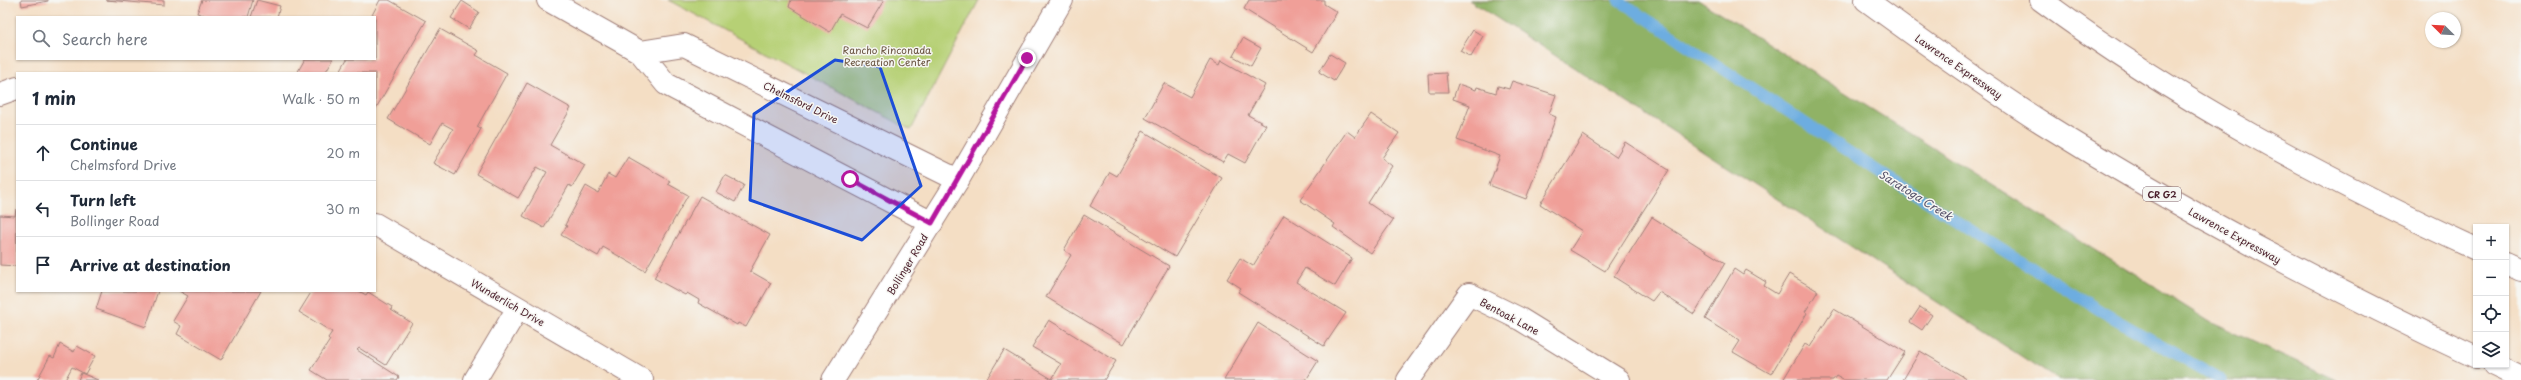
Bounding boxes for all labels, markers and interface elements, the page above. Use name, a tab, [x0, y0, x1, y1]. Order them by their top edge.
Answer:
north arrow	[2425, 12, 2461, 48]
search box	[16, 16, 376, 60]
icon: search	[30, 27, 52, 49]
text: Search here	[62, 27, 148, 50]
street label: Lawrence Expressway	[1912, 30, 2006, 103]
park label: Rancho Rinconada Recreation Center	[843, 42, 932, 69]
route end	[1018, 49, 1036, 67]
street label: Chelmsford Drive	[761, 77, 842, 127]
text: 1 min	[32, 85, 76, 111]
text: Walk · 50 m	[282, 89, 360, 108]
text: Continue	[70, 132, 138, 155]
icon: ahead	[32, 142, 54, 164]
text: 20 m	[326, 143, 360, 162]
text: Chelmsford Drive	[70, 155, 176, 174]
water label: Saratoga Creek	[1876, 166, 1957, 225]
route start	[841, 170, 859, 188]
road number: CR G2	[2143, 187, 2181, 201]
text: Turn left	[70, 188, 136, 211]
icon: left	[32, 198, 54, 220]
text: 30 m	[326, 199, 360, 218]
street label: Lawrence Expressway	[2186, 203, 2284, 268]
text: Bollinger Road	[70, 211, 160, 230]
map controls	[2473, 224, 2509, 368]
button: +	[2473, 224, 2509, 260]
street label: Bollinger Road	[883, 230, 931, 297]
text: Arrive at destination	[70, 253, 231, 276]
icon: arrive	[32, 254, 54, 276]
button: −	[2473, 260, 2509, 296]
street label: Wunderlich Drive	[468, 275, 548, 329]
street label: Bentoak Lane	[1478, 294, 1543, 338]
button: locate	[2473, 296, 2509, 332]
button: layers	[2473, 332, 2509, 368]

